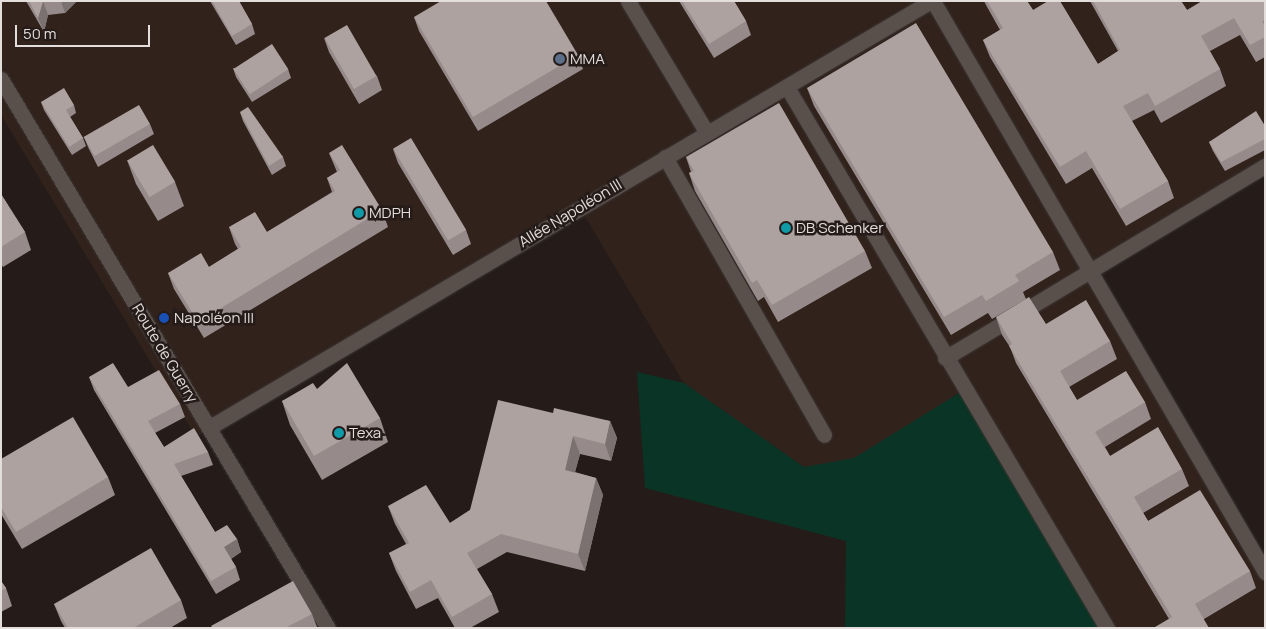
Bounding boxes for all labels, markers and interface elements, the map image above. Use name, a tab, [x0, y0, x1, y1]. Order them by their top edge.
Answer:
scale bar	[18, 15, 152, 47]
text: 50 m	[23, 23, 57, 44]
place label: MMA	[570, 50, 605, 68]
marker: MMA	[554, 53, 566, 65]
street label: Allée Napoléon III	[515, 175, 625, 251]
place label: MDPH	[369, 204, 411, 222]
marker: MDPH	[353, 207, 365, 219]
place label: DB Schenker	[796, 219, 884, 237]
marker: DB Schenker	[780, 222, 792, 234]
street label: Route de Guerry	[128, 300, 202, 406]
place label: Napoléon III	[174, 309, 254, 327]
marker: Napoléon III	[158, 312, 170, 324]
place label: Texa	[349, 424, 381, 442]
marker: Texa	[333, 427, 345, 439]

